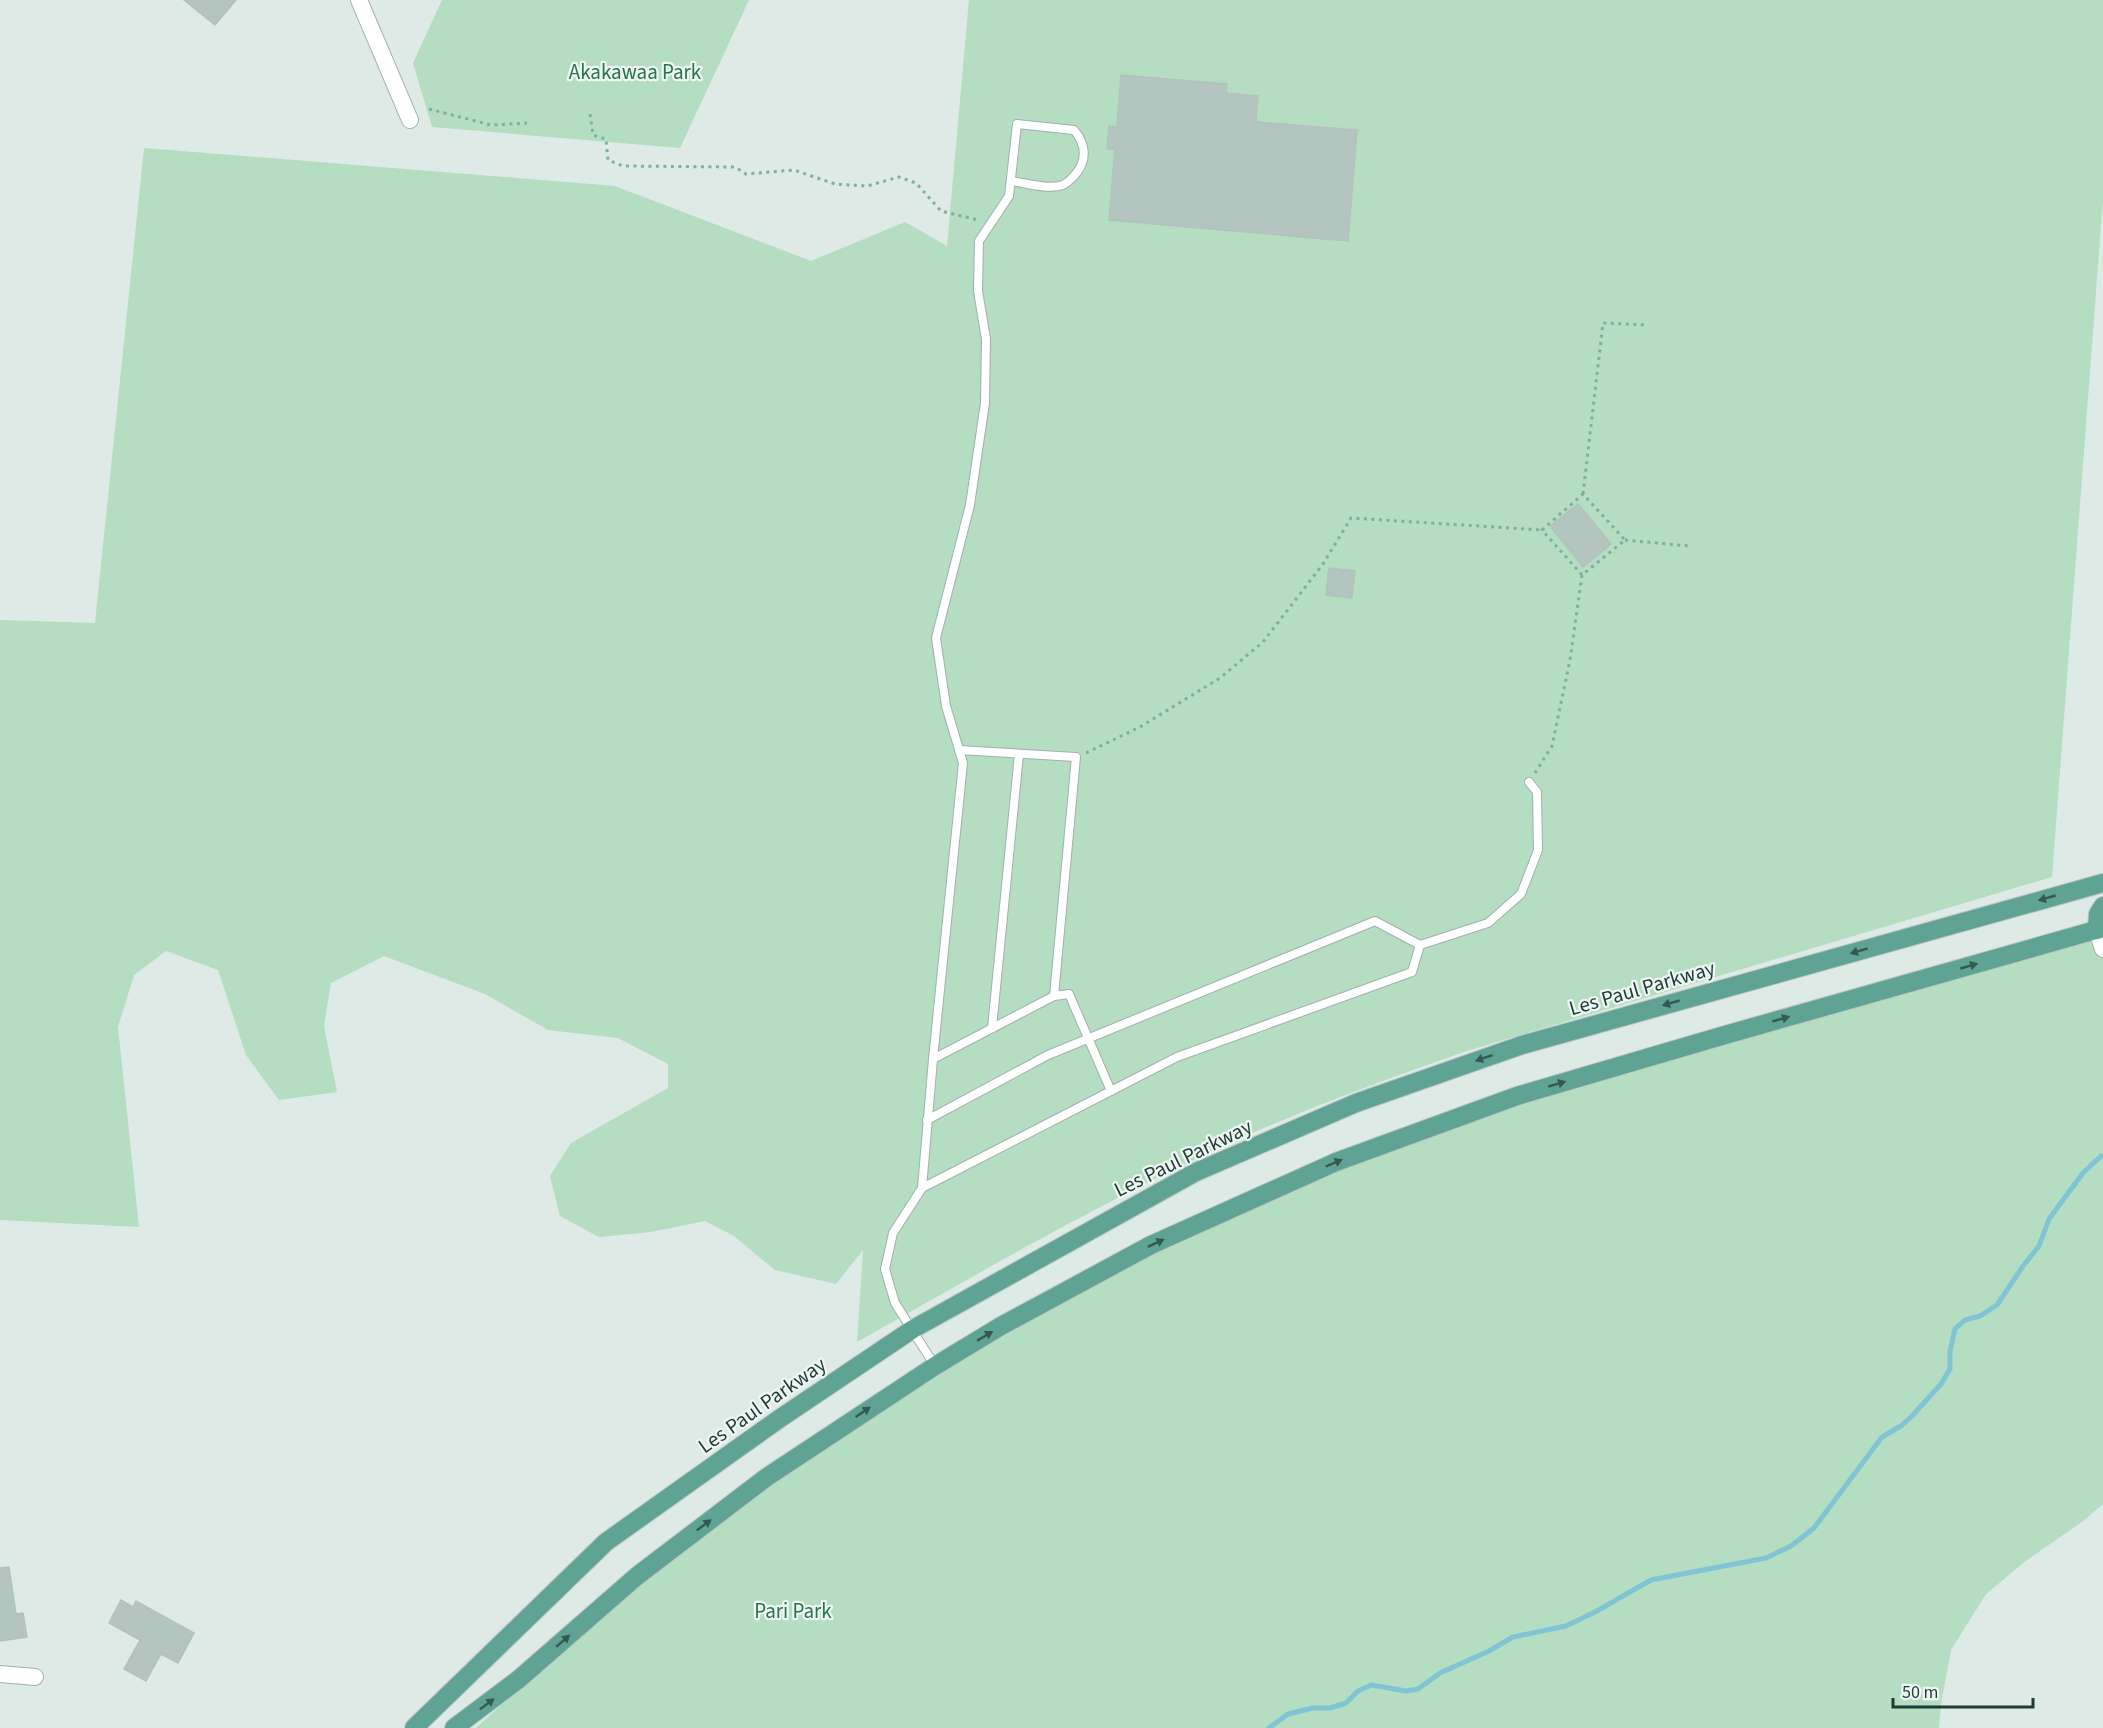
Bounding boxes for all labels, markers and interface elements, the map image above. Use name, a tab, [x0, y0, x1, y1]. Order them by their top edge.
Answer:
park label: Akakawaa Park	[569, 57, 702, 87]
one-way arrow	[2038, 894, 2056, 904]
one-way arrow	[1850, 947, 1868, 956]
street label: Les Paul Parkway	[1566, 953, 1719, 1023]
one-way arrow	[1960, 961, 1978, 970]
one-way arrow	[1662, 999, 1680, 1009]
one-way arrow	[1772, 1014, 1790, 1023]
one-way arrow	[1475, 1054, 1493, 1064]
one-way arrow	[1548, 1079, 1566, 1088]
street label: Les Paul Parkway	[1109, 1111, 1257, 1204]
one-way arrow	[1325, 1158, 1343, 1167]
one-way arrow	[1148, 1239, 1165, 1248]
one-way arrow	[977, 1331, 994, 1341]
street label: Les Paul Parkway	[692, 1349, 832, 1460]
one-way arrow	[855, 1407, 871, 1418]
one-way arrow	[697, 1520, 712, 1532]
park label: Pari Park	[754, 1596, 832, 1626]
one-way arrow	[556, 1634, 571, 1648]
scale bar	[1893, 1671, 2032, 1709]
text: 50 m	[1902, 1680, 1938, 1705]
one-way arrow	[479, 1698, 494, 1710]

